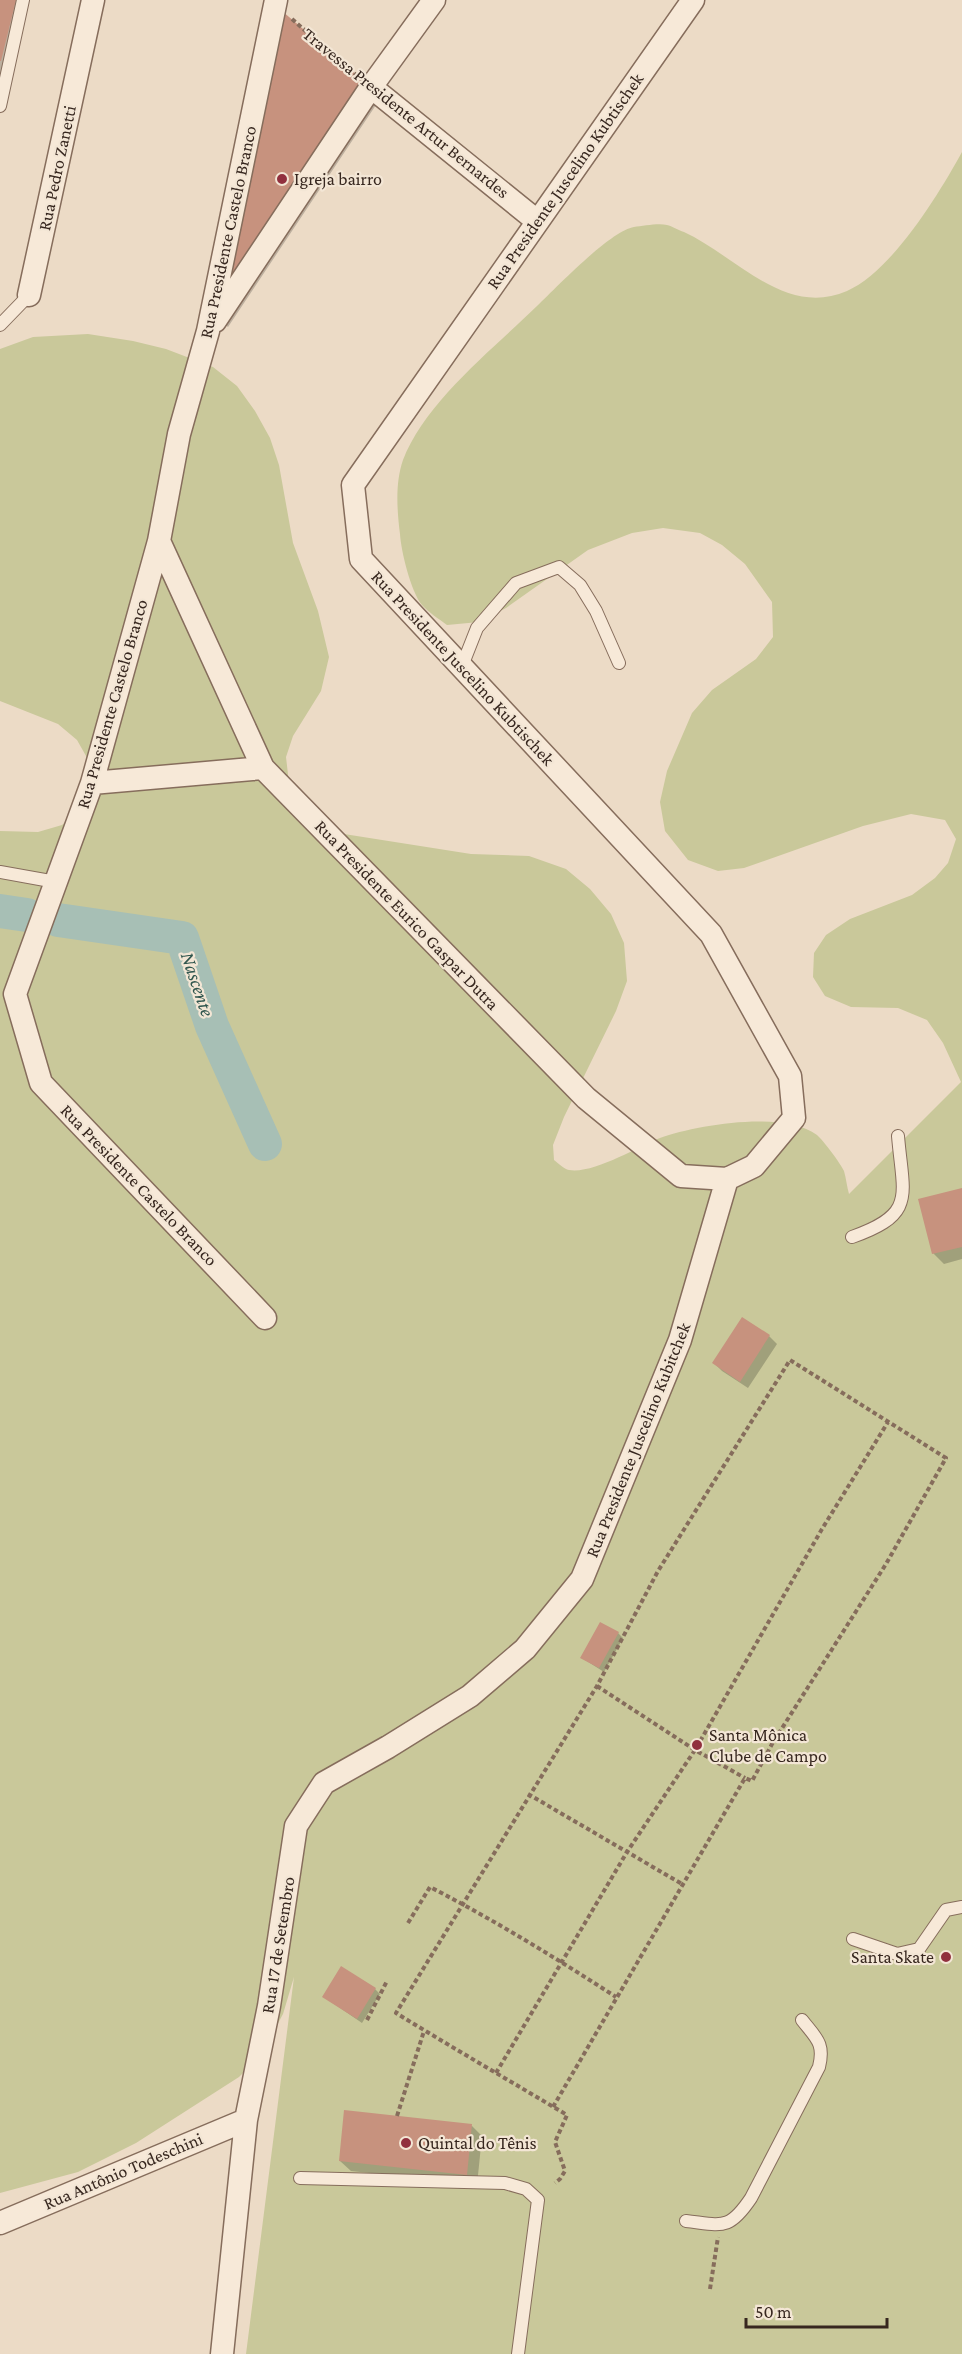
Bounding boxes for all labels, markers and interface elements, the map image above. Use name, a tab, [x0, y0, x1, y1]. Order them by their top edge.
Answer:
street label: Travessa Presidente Artur Bernardes	[299, 24, 513, 202]
street label: Rua Presidente Juscelino Kubtischek	[483, 69, 648, 293]
street label: Rua Pedro Zanetti	[34, 103, 80, 232]
street label: Rua Presidente Castelo Branco	[196, 124, 260, 340]
place label: Igreja bairro	[294, 169, 382, 190]
marker: Igreja bairro	[275, 172, 289, 186]
street label: Rua Presidente Juscelino Kubtischek	[367, 567, 559, 770]
street label: Rua Presidente Castelo Branco	[73, 597, 152, 811]
street label: Rua Presidente Eurico Gaspar Dutra	[311, 816, 503, 1014]
water label: Nascente	[177, 949, 219, 1020]
street label: Rua Presidente Castelo Branco	[56, 1100, 222, 1270]
street label: Rua Presidente Juscelino Kubitchek	[582, 1319, 695, 1560]
place label: Santa Mônica Clube de Campo	[709, 1725, 827, 1766]
marker: Santa Mônica Clube de Campo	[690, 1738, 704, 1752]
street label: Rua 17 de Setembro	[257, 1875, 299, 2015]
place label: Santa Skate	[851, 1947, 934, 1967]
marker: Santa Skate	[939, 1950, 953, 1964]
street label: Rua Antônio Todeschini	[40, 2128, 206, 2214]
place label: Quintal do Tênis	[418, 2133, 537, 2153]
marker: Quintal do Tênis	[399, 2136, 413, 2150]
scale bar	[746, 2291, 887, 2329]
text: 50 m	[755, 2302, 792, 2322]

